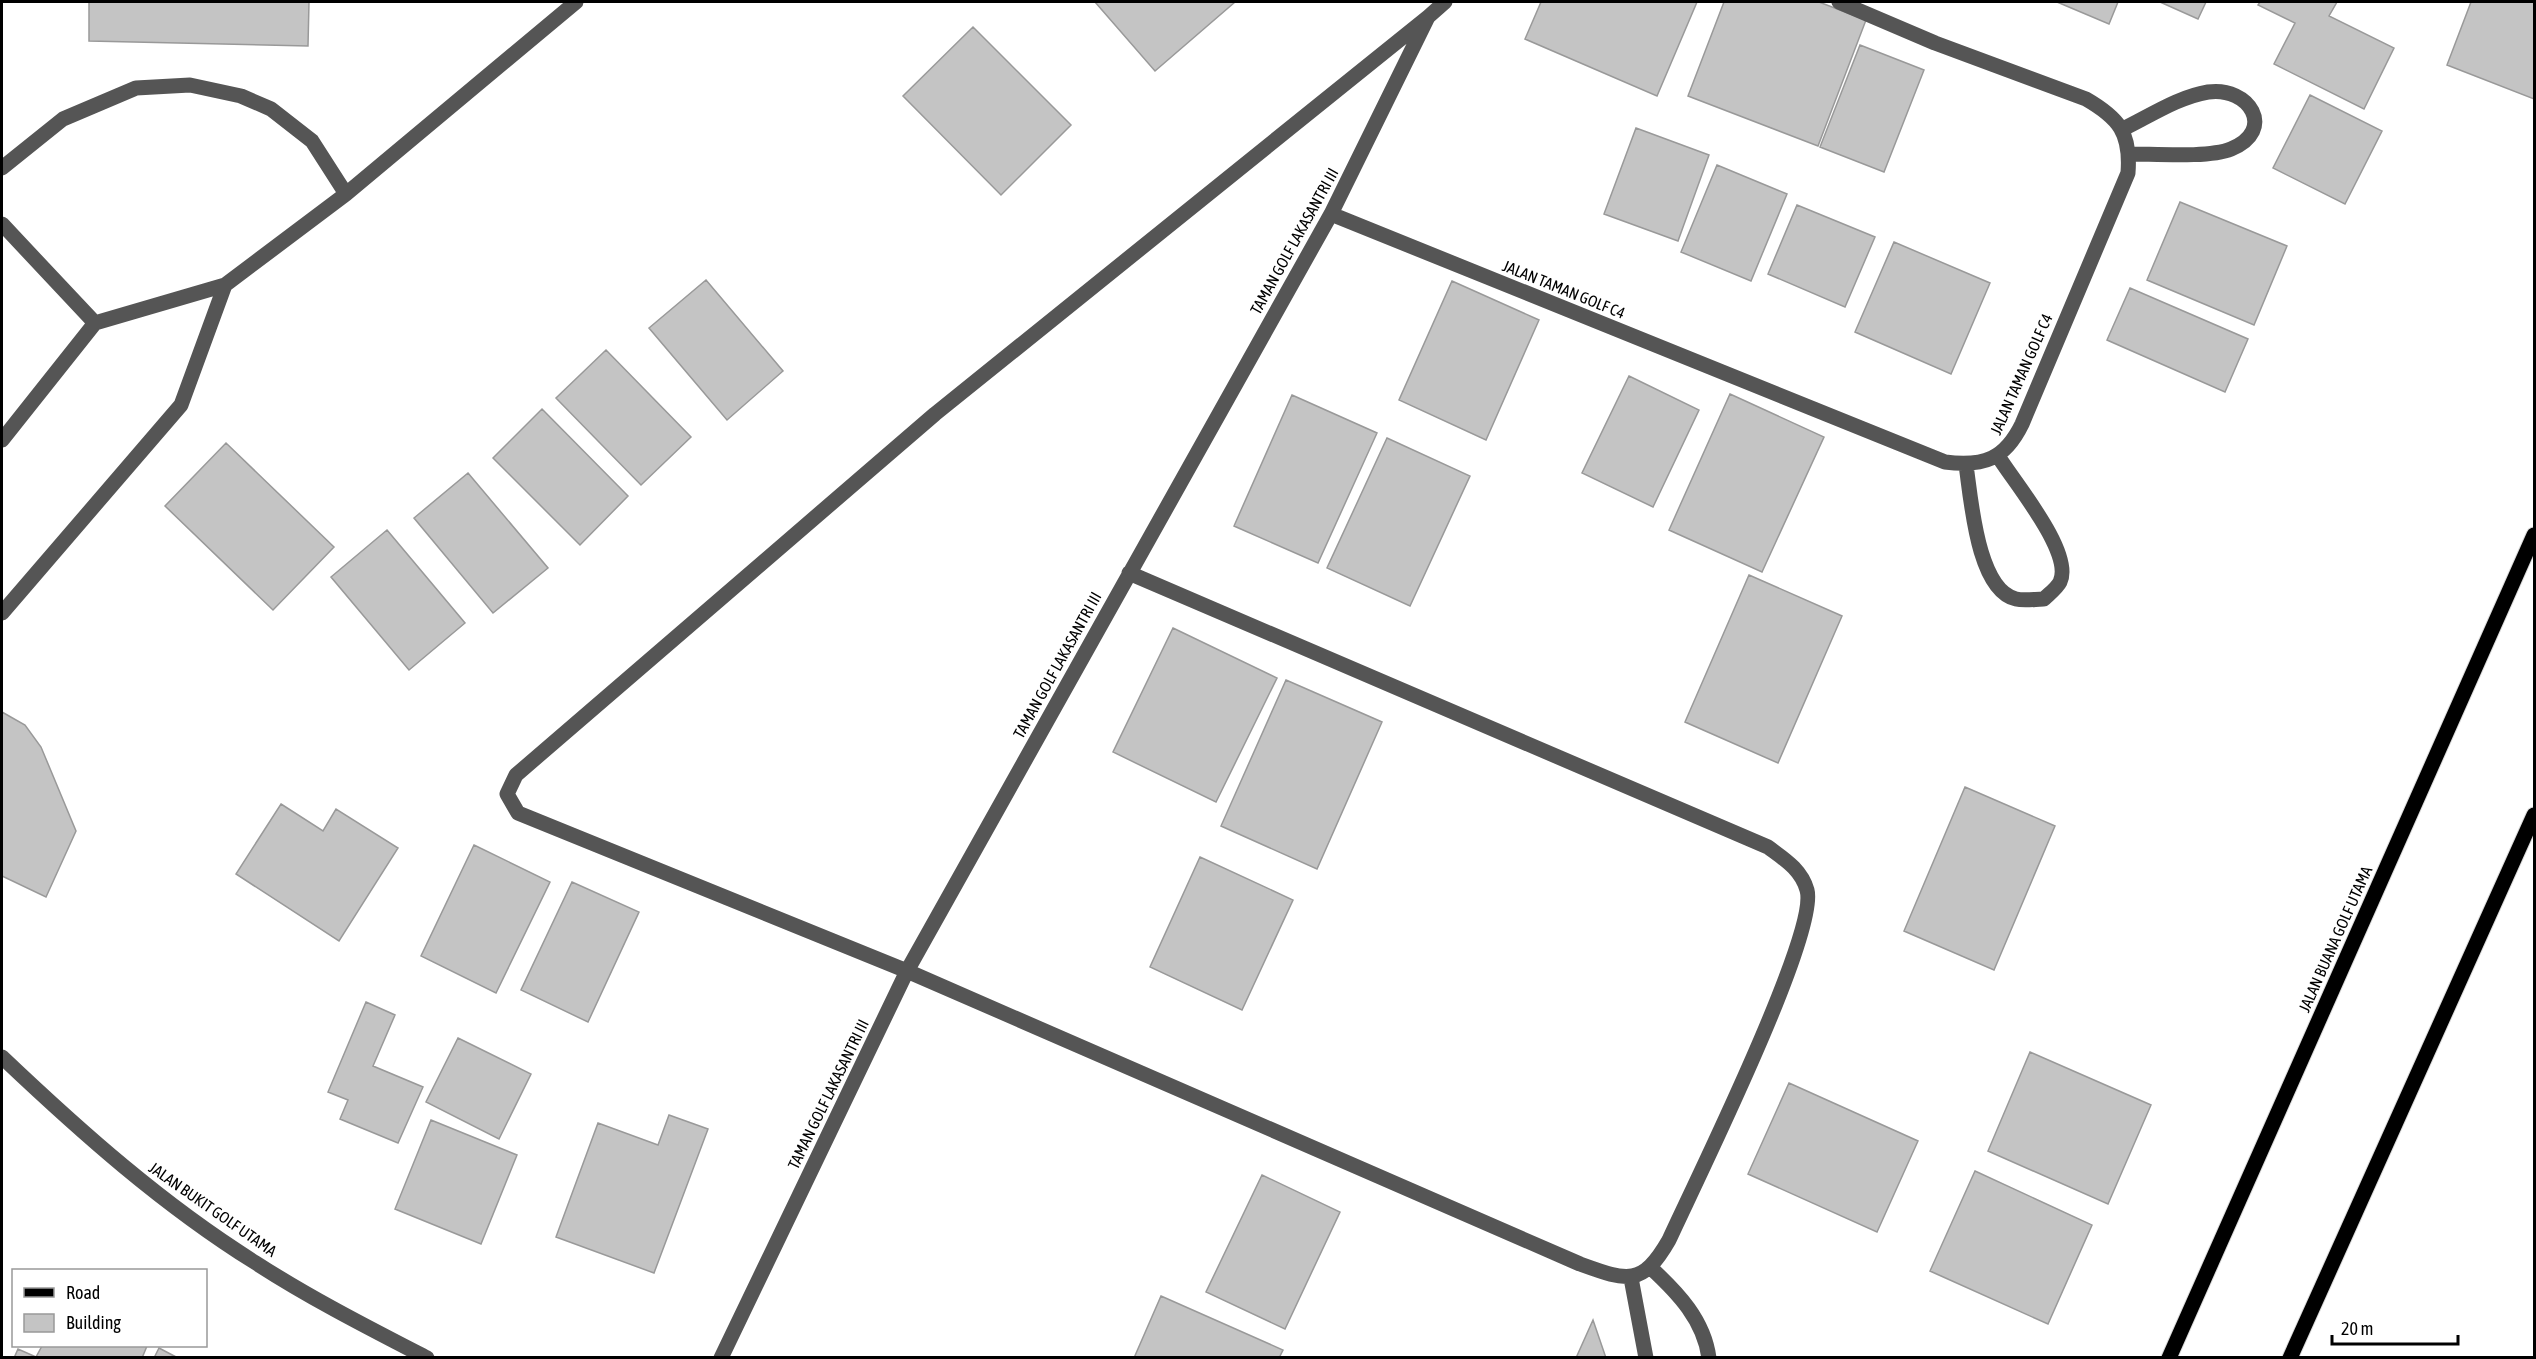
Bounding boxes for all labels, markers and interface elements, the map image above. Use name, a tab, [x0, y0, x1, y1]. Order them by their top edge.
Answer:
street label: TAMAN GOLF LAKASANTRI III	[1246, 165, 1342, 317]
street label: JALAN TAMAN GOLF C4	[1500, 256, 1628, 322]
street label: JALAN TAMAN GOLF C4	[1986, 311, 2056, 437]
street label: TAMAN GOLF LAKASANTRI III	[1009, 589, 1105, 741]
street label: JALAN BUANA GOLF UTAMA	[2295, 863, 2375, 1015]
street label: TAMAN GOLF LAKASANTRI III	[784, 1016, 872, 1172]
street label: JALAN BUKIT GOLF UTAMA	[146, 1158, 280, 1260]
legend	[12, 1269, 207, 1347]
text: Road	[66, 1282, 100, 1303]
scale bar	[2332, 1308, 2458, 1346]
text: Building	[66, 1312, 121, 1333]
text: 20 m	[2341, 1318, 2373, 1339]

